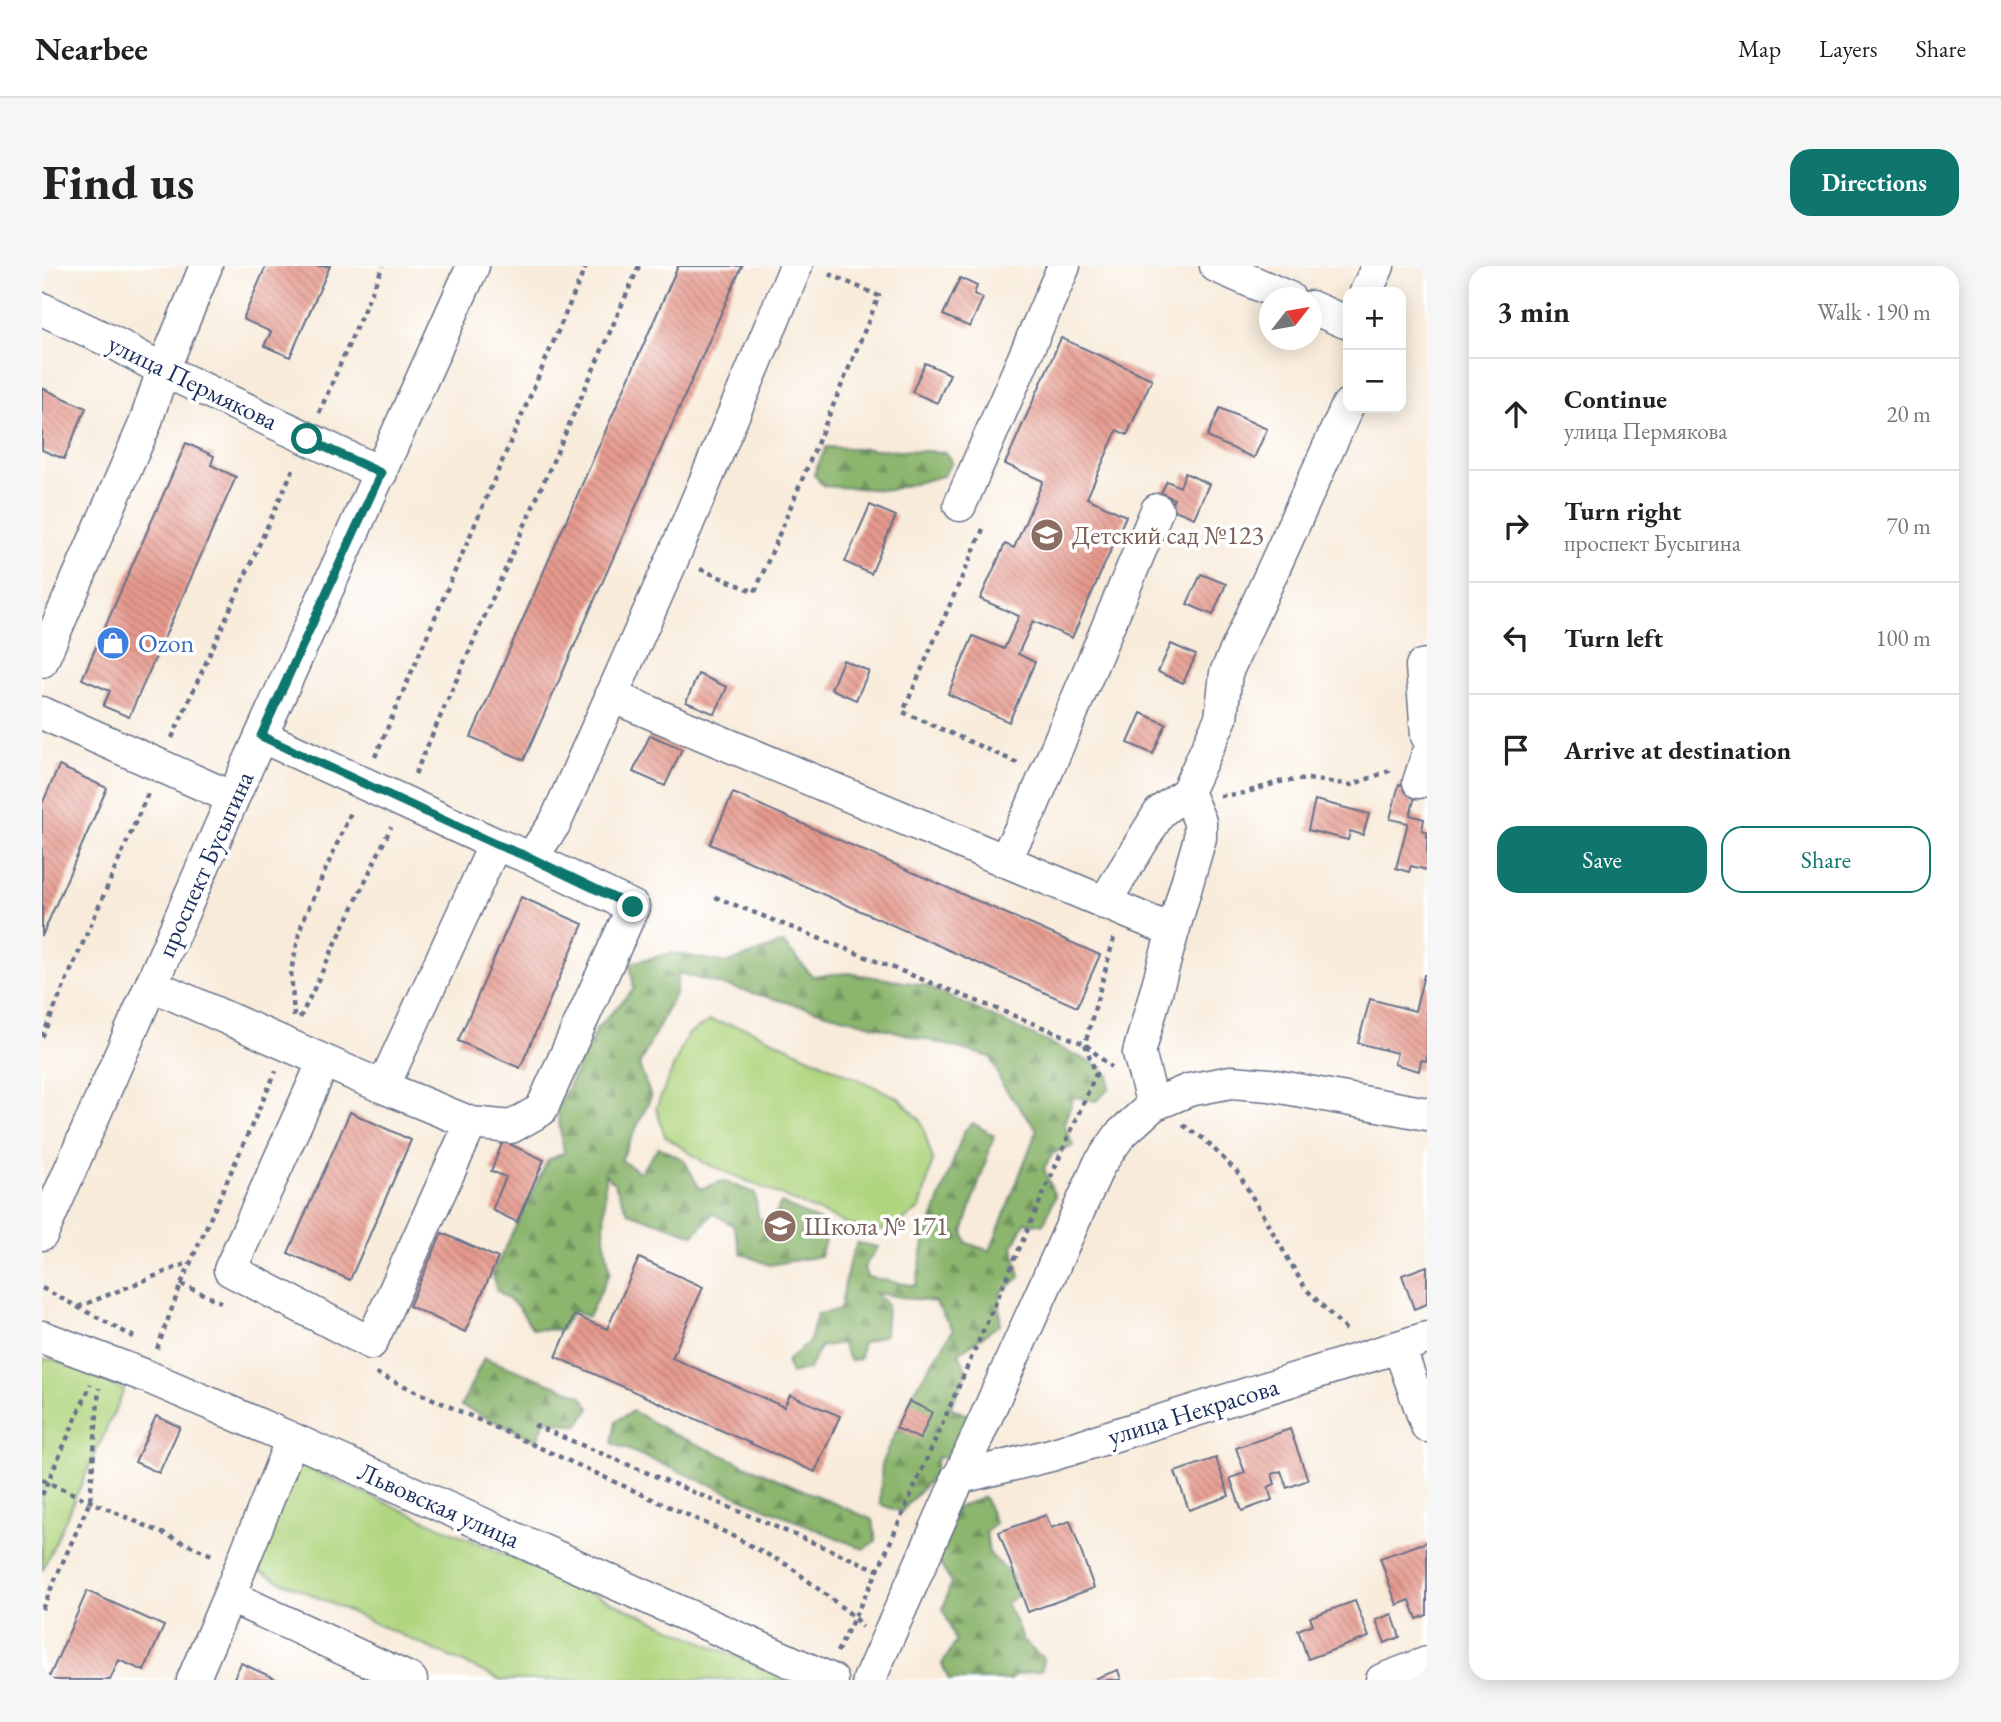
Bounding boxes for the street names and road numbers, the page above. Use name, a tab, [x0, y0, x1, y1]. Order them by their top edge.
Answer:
street label: улица Пермякова	[102, 326, 284, 438]
street label: проспект Бусыгина	[149, 765, 261, 962]
street label: улица Некрасова	[1103, 1369, 1283, 1453]
street label: Львовская улица	[353, 1454, 526, 1556]

